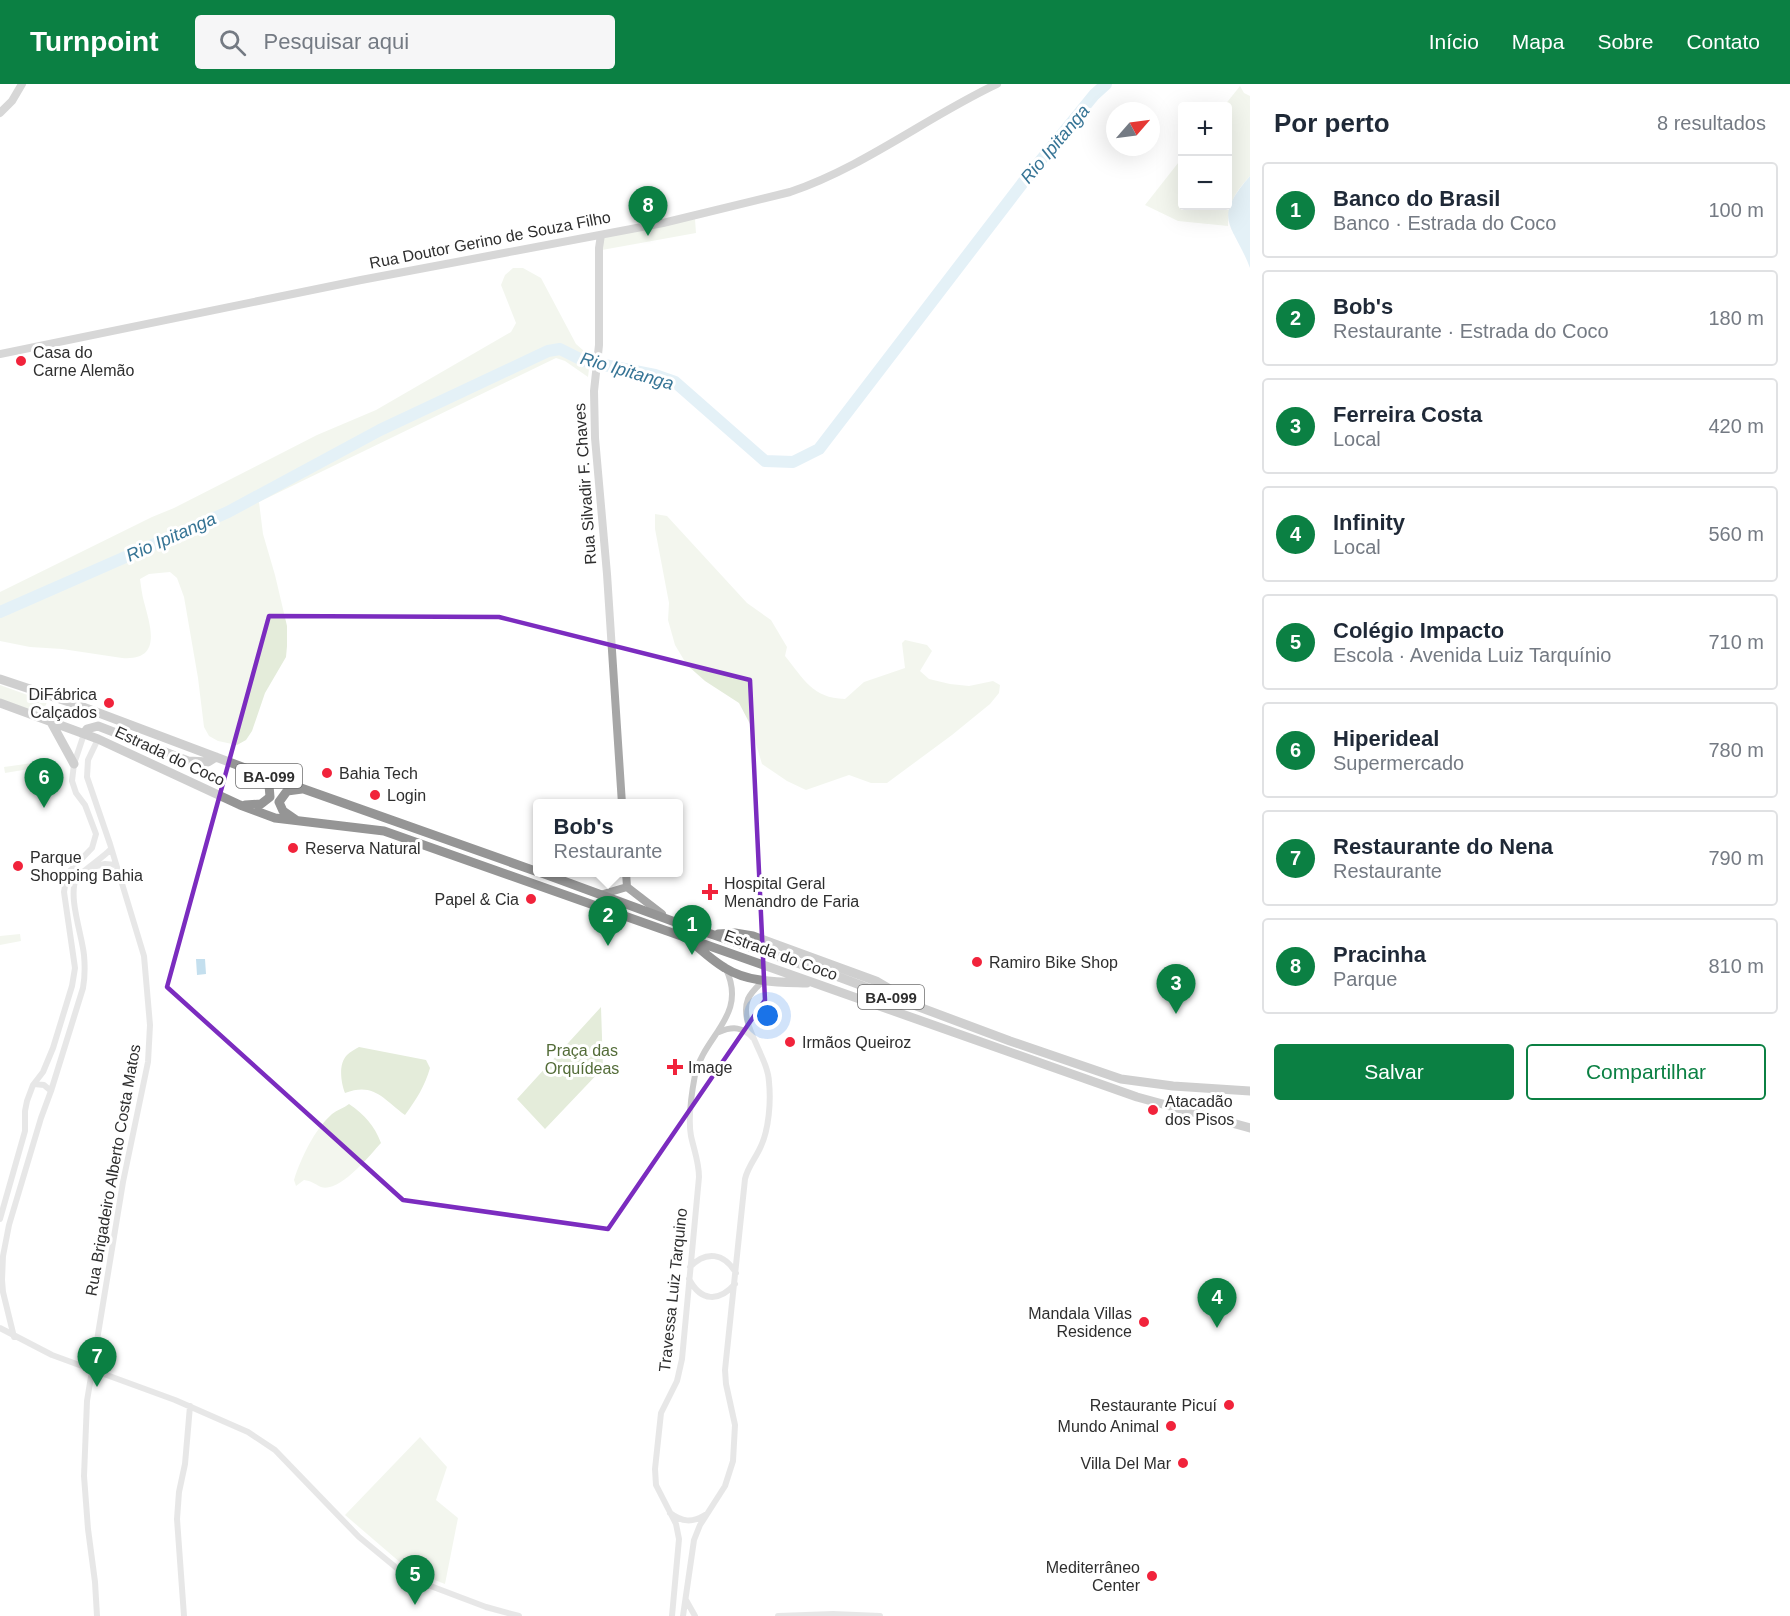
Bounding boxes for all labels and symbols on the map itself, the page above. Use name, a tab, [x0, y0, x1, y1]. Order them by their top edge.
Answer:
water label: Rio Ipitanga	[1016, 101, 1094, 187]
north arrow	[1106, 102, 1160, 156]
pin: 8	[628, 186, 668, 236]
street label: Rua Doutor Gerino de Souza Filho	[368, 208, 612, 272]
place label: Casa do Carne Alemão	[33, 344, 134, 379]
water label: Rio Ipitanga	[578, 348, 676, 394]
marker: Casa do Carne Alemão	[14, 354, 28, 368]
street label: Rua Silvadir F. Chaves	[571, 403, 599, 565]
water label: Rio Ipitanga	[123, 508, 219, 566]
place label: DiFábrica Calçados	[29, 686, 97, 721]
marker: DiFábrica Calçados	[102, 696, 116, 710]
street label: Estrada do Coco	[112, 723, 228, 789]
pin: 6	[24, 758, 63, 808]
road number: BA-099	[236, 764, 302, 788]
place label: Bahia Tech	[339, 765, 418, 782]
marker: Bahia Tech	[320, 766, 334, 780]
place label: Login	[387, 787, 426, 804]
marker: Login	[368, 788, 382, 802]
place label: Reserva Natural	[305, 840, 421, 857]
marker: Reserva Natural	[286, 841, 300, 855]
place label: Parque Shopping Bahia	[30, 849, 143, 884]
marker: Parque Shopping Bahia	[11, 859, 25, 873]
place label: Hospital Geral Menandro de Faria	[724, 875, 859, 910]
marker: Hospital Geral Menandro de Faria	[701, 883, 719, 901]
place label: Papel & Cia	[435, 891, 519, 908]
marker: Papel & Cia	[524, 892, 538, 906]
pin: 2	[588, 896, 628, 946]
pin: 1	[672, 906, 712, 955]
street label: Estrada do Coco	[722, 927, 840, 983]
place label: Ramiro Bike Shop	[989, 954, 1118, 971]
marker: Ramiro Bike Shop	[970, 955, 984, 969]
pin: 3	[1156, 964, 1196, 1014]
road number: BA-099	[858, 985, 924, 1009]
your location	[753, 1001, 782, 1030]
place label: Irmãos Queiroz	[802, 1034, 911, 1051]
marker: Irmãos Queiroz	[783, 1035, 797, 1049]
park label: Praça das Orquídeas	[545, 1042, 619, 1077]
street label: Rua Brigadeiro Alberto Costa Matos	[82, 1043, 144, 1297]
marker: Image	[666, 1058, 684, 1076]
place label: Image	[688, 1059, 733, 1076]
place label: Atacadão dos Pisos	[1165, 1093, 1234, 1128]
marker: Atacadão dos Pisos	[1146, 1103, 1160, 1117]
street label: Travessa Luiz Tarquino	[656, 1207, 690, 1373]
pin: 4	[1198, 1278, 1236, 1328]
place label: Mandala Villas Residence	[1028, 1305, 1132, 1340]
marker: Mandala Villas Residence	[1137, 1315, 1151, 1329]
pin: 7	[78, 1338, 116, 1387]
place label: Restaurante Picuí	[1090, 1397, 1218, 1414]
marker: Restaurante Picuí	[1222, 1398, 1236, 1412]
place label: Mundo Animal	[1058, 1418, 1159, 1435]
marker: Mundo Animal	[1164, 1419, 1178, 1433]
place label: Villa Del Mar	[1081, 1455, 1172, 1472]
marker: Villa Del Mar	[1176, 1456, 1190, 1470]
pin: 5	[396, 1556, 434, 1605]
place label: Mediterrâneo Center	[1046, 1559, 1141, 1594]
marker: Mediterrâneo Center	[1145, 1569, 1159, 1583]

